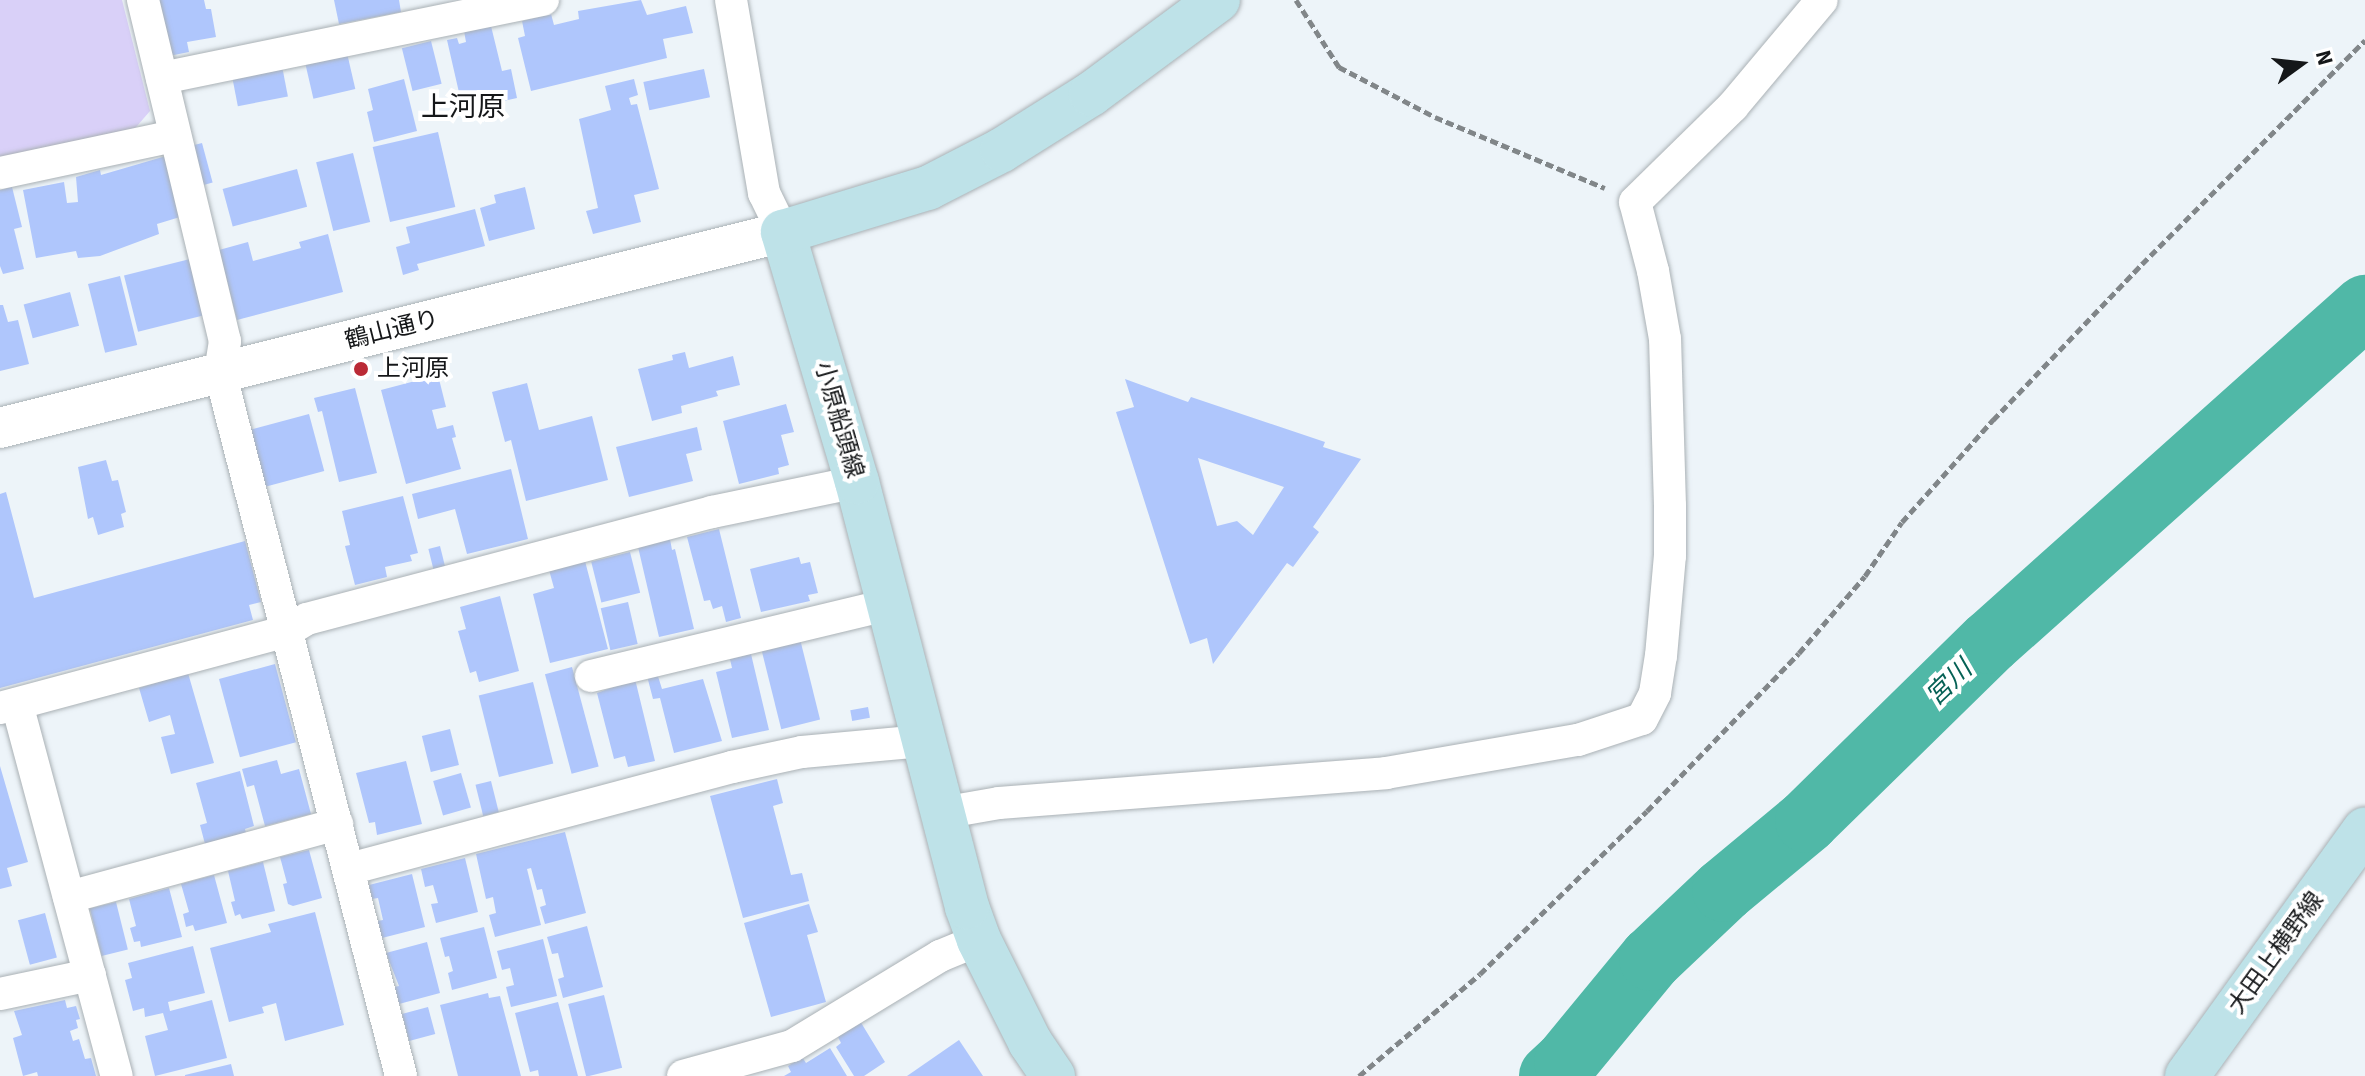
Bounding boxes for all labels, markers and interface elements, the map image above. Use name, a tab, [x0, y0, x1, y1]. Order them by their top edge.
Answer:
north arrow	[2261, 24, 2341, 104]
text: N	[2307, 47, 2342, 69]
district label: 上河原	[421, 90, 505, 124]
street label: 鶴山通り	[342, 304, 442, 356]
place label: 上河原	[377, 355, 449, 383]
street label: 小原船頭線	[809, 358, 869, 482]
marker: 上河原	[352, 360, 370, 378]
water label: 宮川	[1919, 654, 1979, 712]
street label: 大田上横野線	[2222, 886, 2330, 1020]

